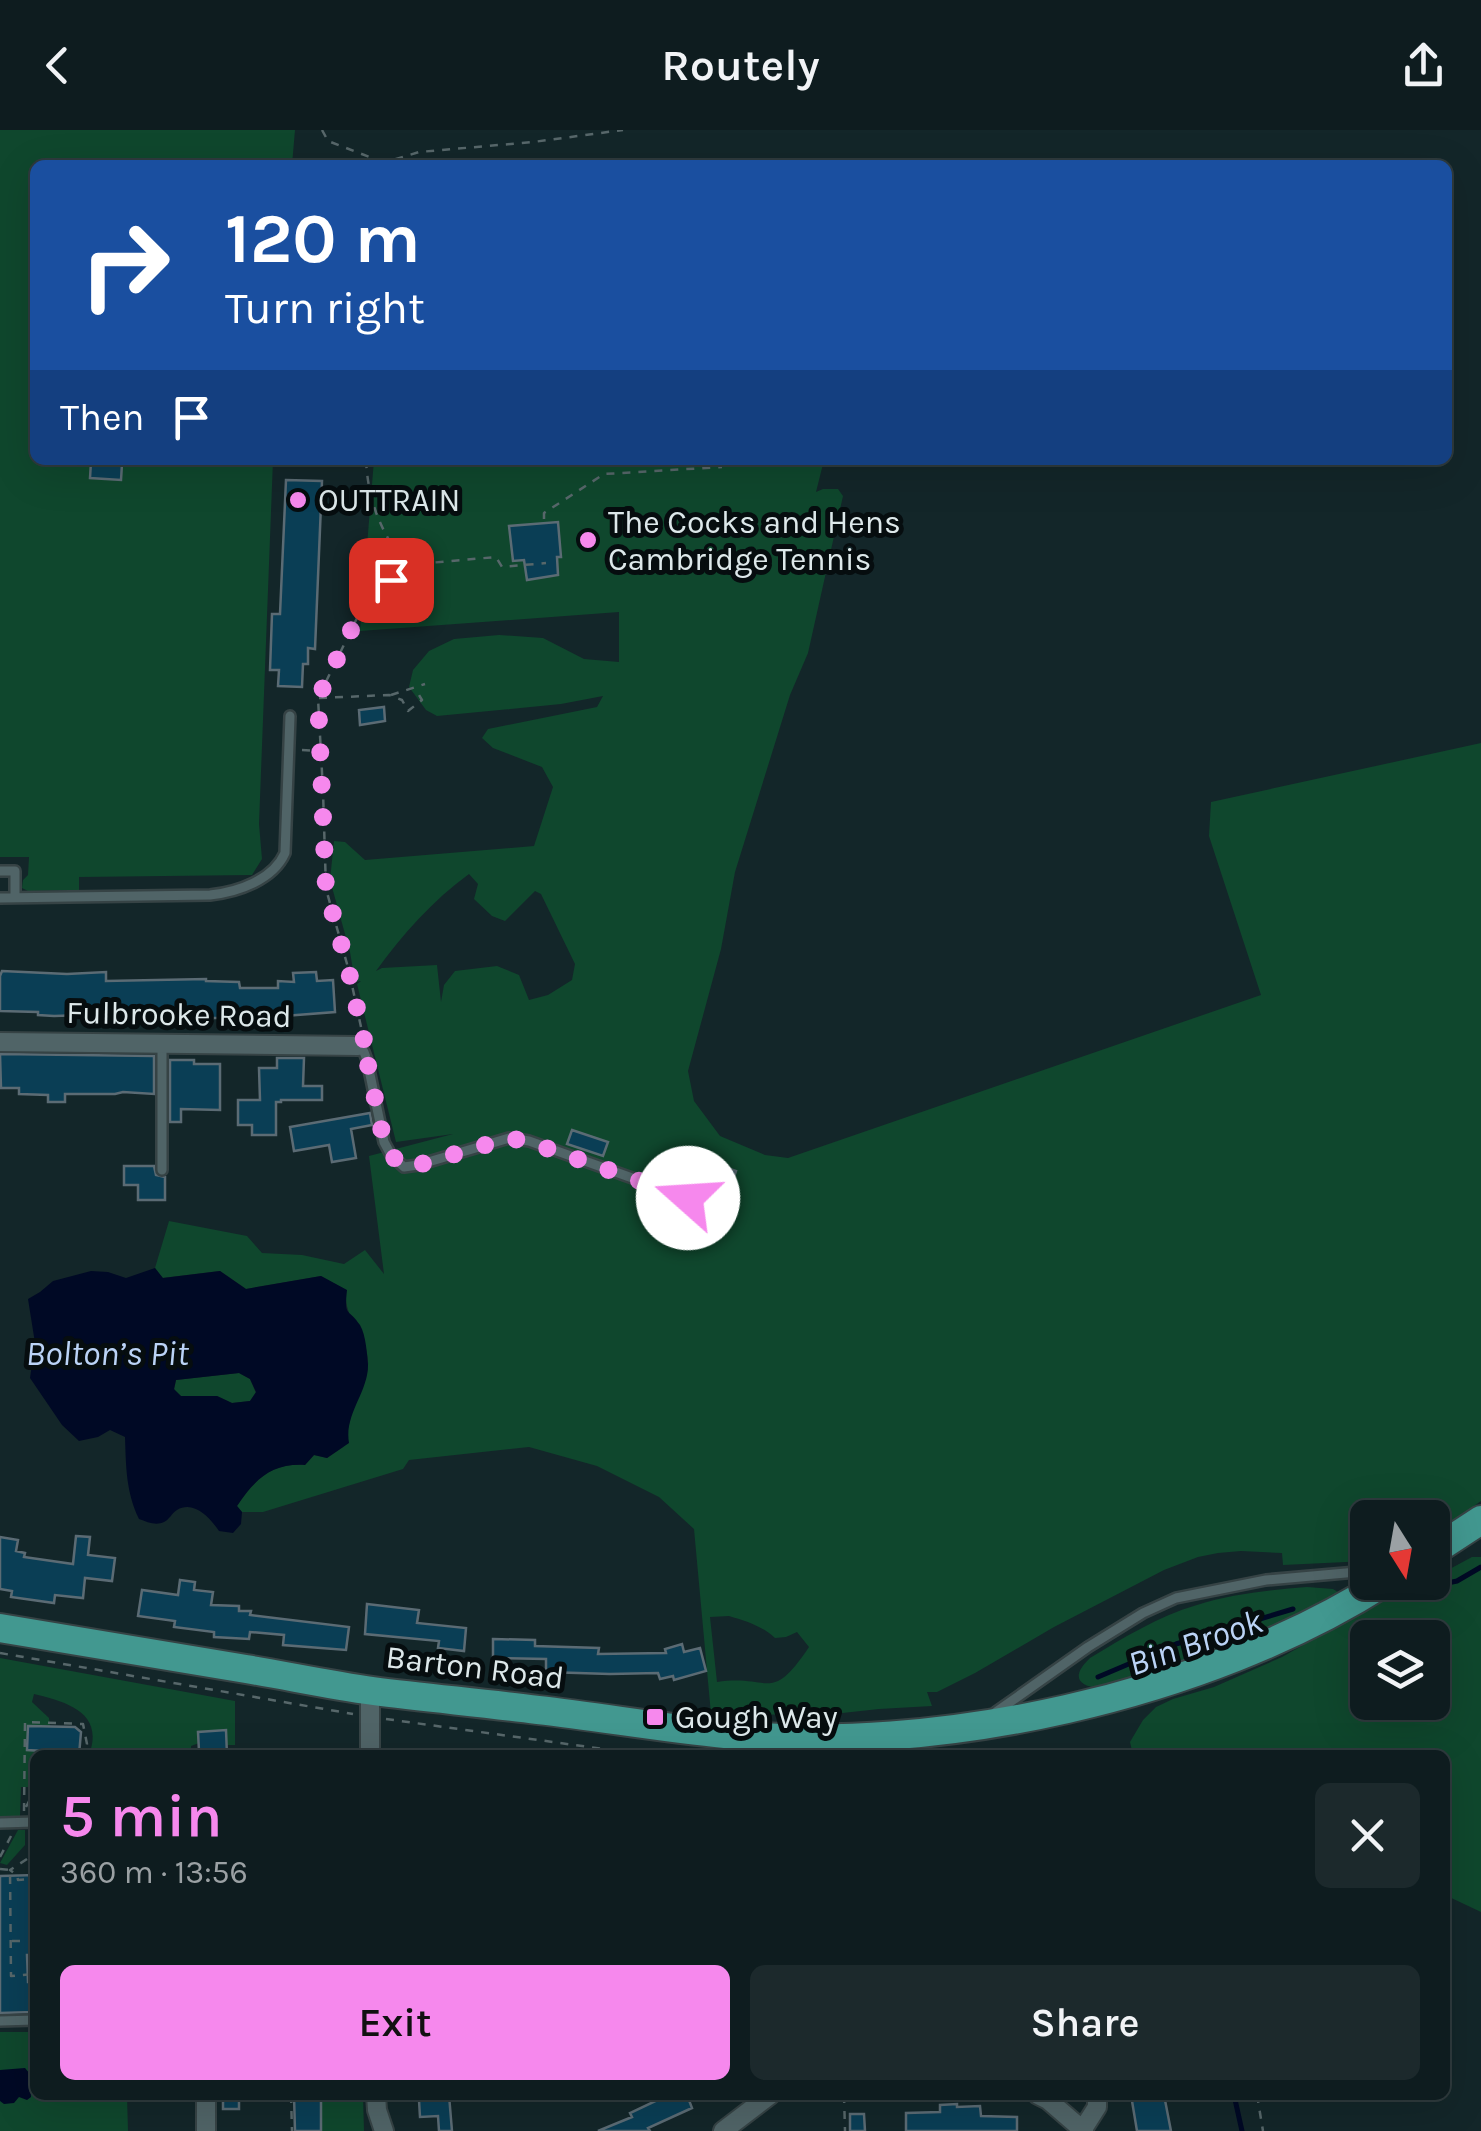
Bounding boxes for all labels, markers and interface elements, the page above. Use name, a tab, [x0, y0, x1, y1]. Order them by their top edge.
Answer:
icon: back	[30, 38, 85, 93]
icon: share	[1396, 38, 1451, 93]
text: Routely	[661, 39, 820, 91]
text: 120 m	[225, 198, 421, 280]
icon: right	[60, 200, 190, 330]
text: Turn right	[225, 282, 425, 334]
icon: arrive	[164, 390, 219, 445]
text: Then	[60, 395, 144, 440]
place label: OUTTRAIN	[318, 482, 460, 519]
marker: OUTTRAIN	[287, 489, 309, 511]
place label: The Cocks and Hens Cambridge Tennis	[608, 504, 901, 578]
marker: The Cocks and Hens Cambridge Tennis	[577, 529, 599, 551]
pin	[349, 538, 434, 623]
icon: arrive	[364, 553, 419, 608]
street label: Fulbrooke Road	[66, 994, 292, 1035]
position arrow	[636, 1146, 740, 1250]
water label: Bolton’s Pit	[25, 1333, 190, 1374]
north arrow	[1350, 1500, 1450, 1600]
map controls	[1350, 1500, 1450, 1720]
water label: Bin Brook	[1123, 1600, 1268, 1685]
button: layers	[1350, 1620, 1450, 1720]
street label: Barton Road	[384, 1638, 566, 1697]
place label: Gough Way	[675, 1699, 838, 1736]
marker: Gough Way	[644, 1706, 666, 1728]
text: 5 min	[60, 1781, 222, 1851]
button: close	[1315, 1783, 1420, 1888]
text: 360 m · 13:56	[60, 1854, 248, 1891]
button: Exit	[60, 1965, 730, 2080]
button: Share	[750, 1965, 1420, 2080]

